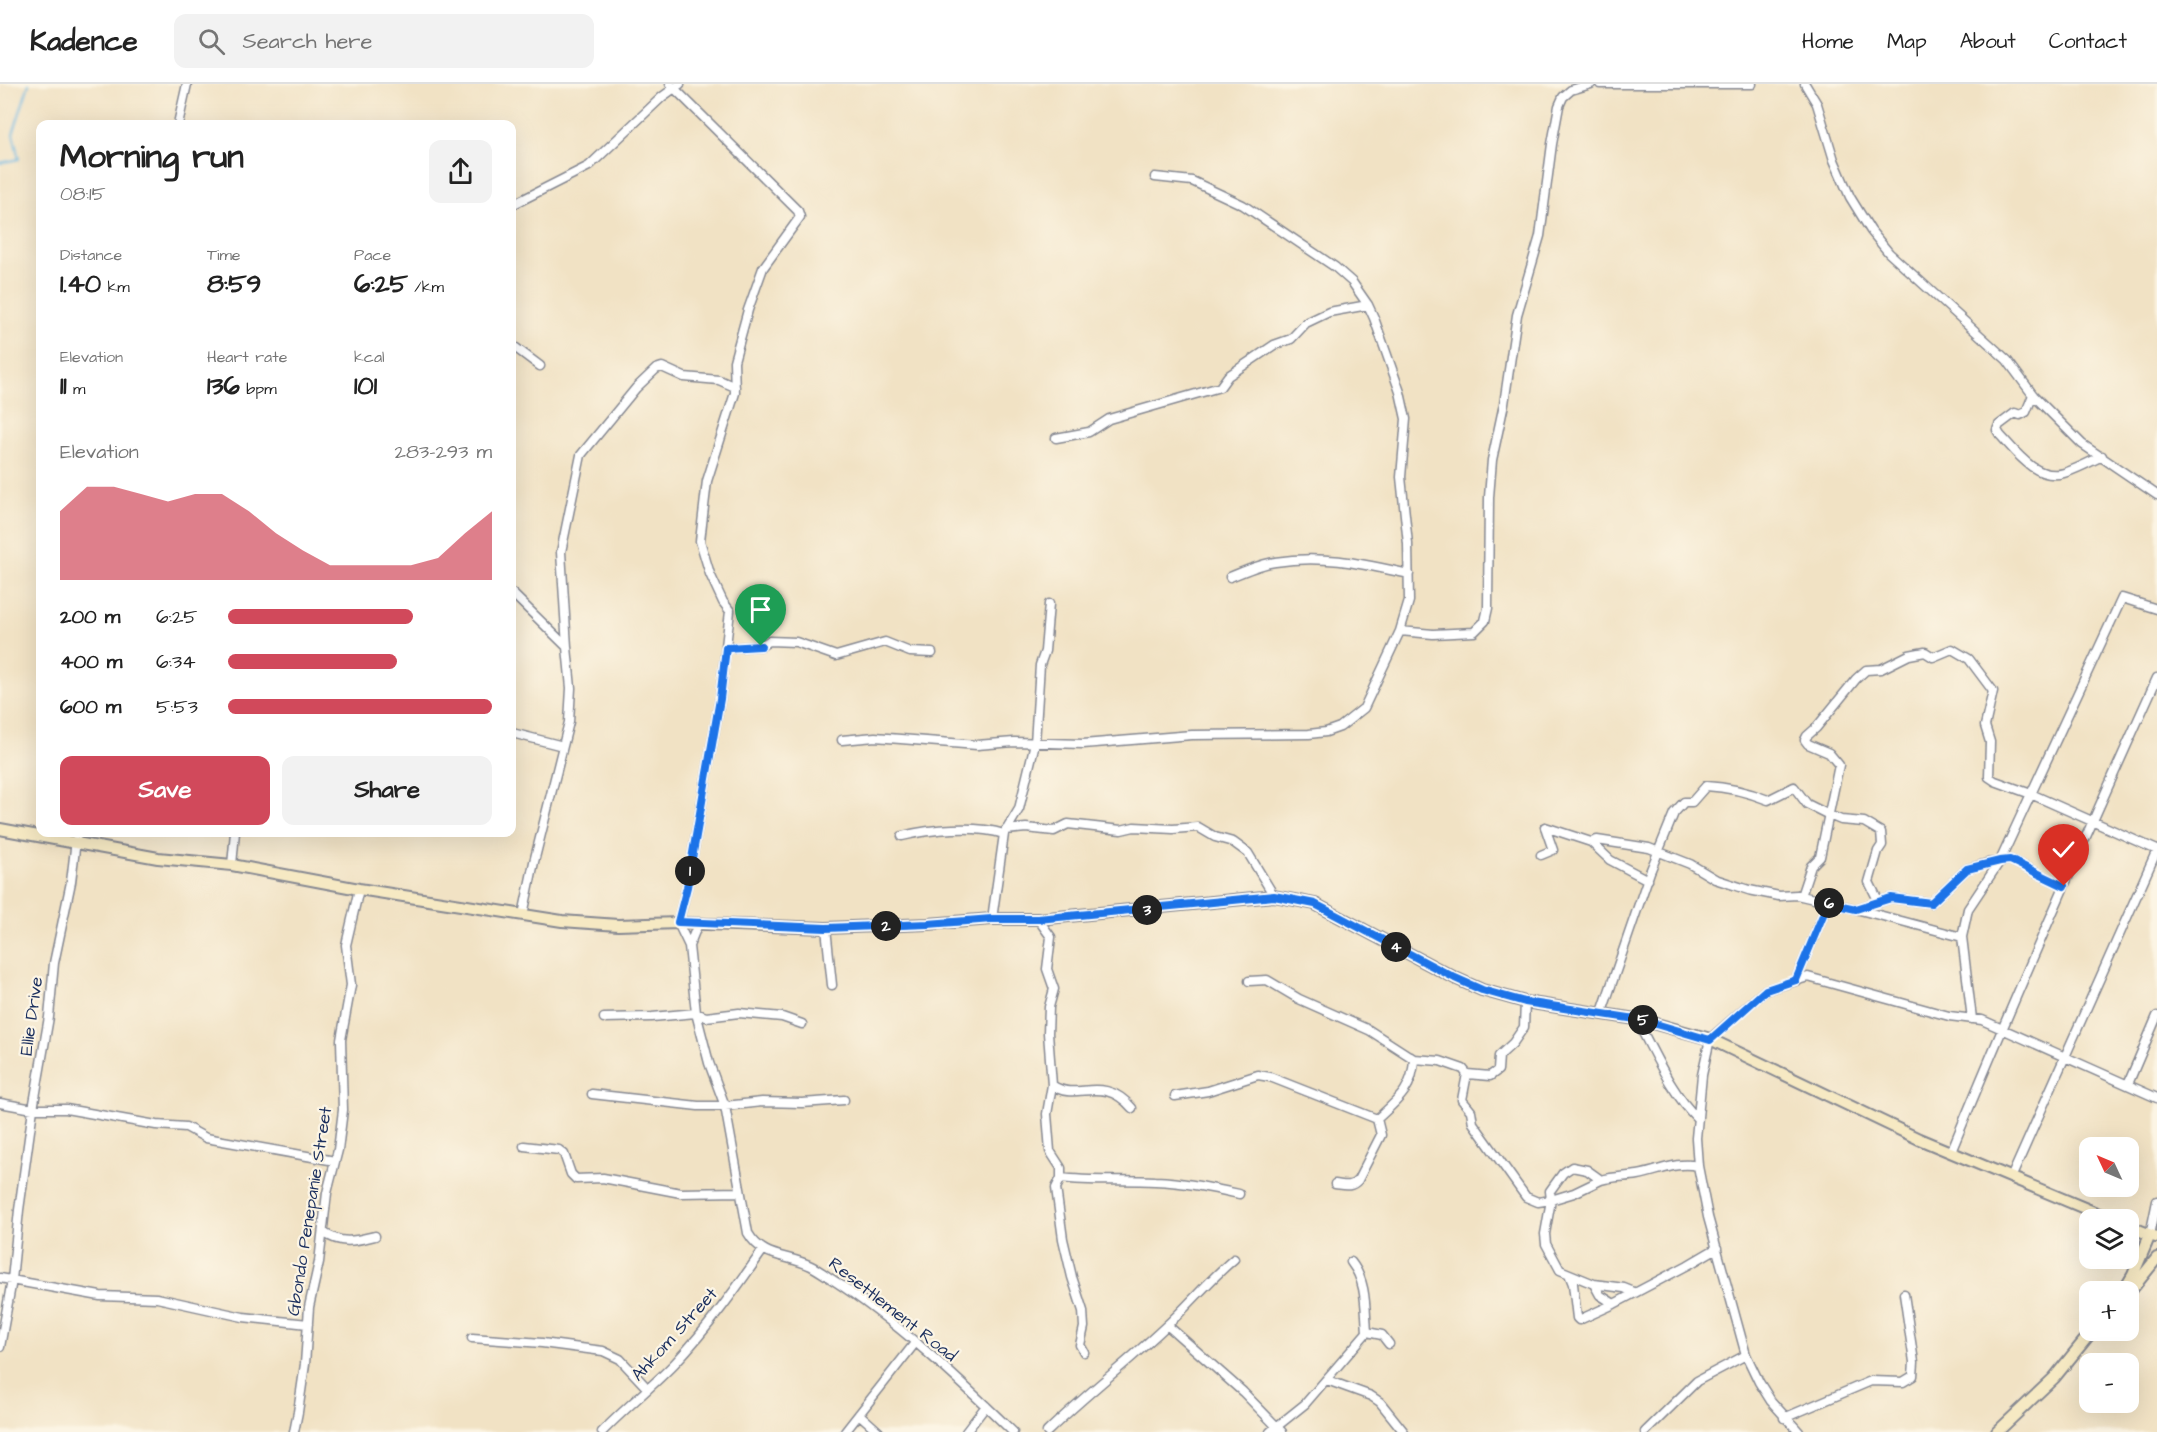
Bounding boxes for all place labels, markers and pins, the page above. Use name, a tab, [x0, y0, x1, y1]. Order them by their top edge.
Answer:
pin	[735, 584, 786, 646]
pin	[2038, 824, 2089, 886]
pin: 1	[675, 856, 705, 886]
pin: 6	[1814, 888, 1844, 918]
pin: 3	[1132, 895, 1162, 925]
pin: 2	[871, 911, 901, 941]
pin: 4	[1381, 932, 1411, 962]
pin: 5	[1628, 1005, 1658, 1035]

